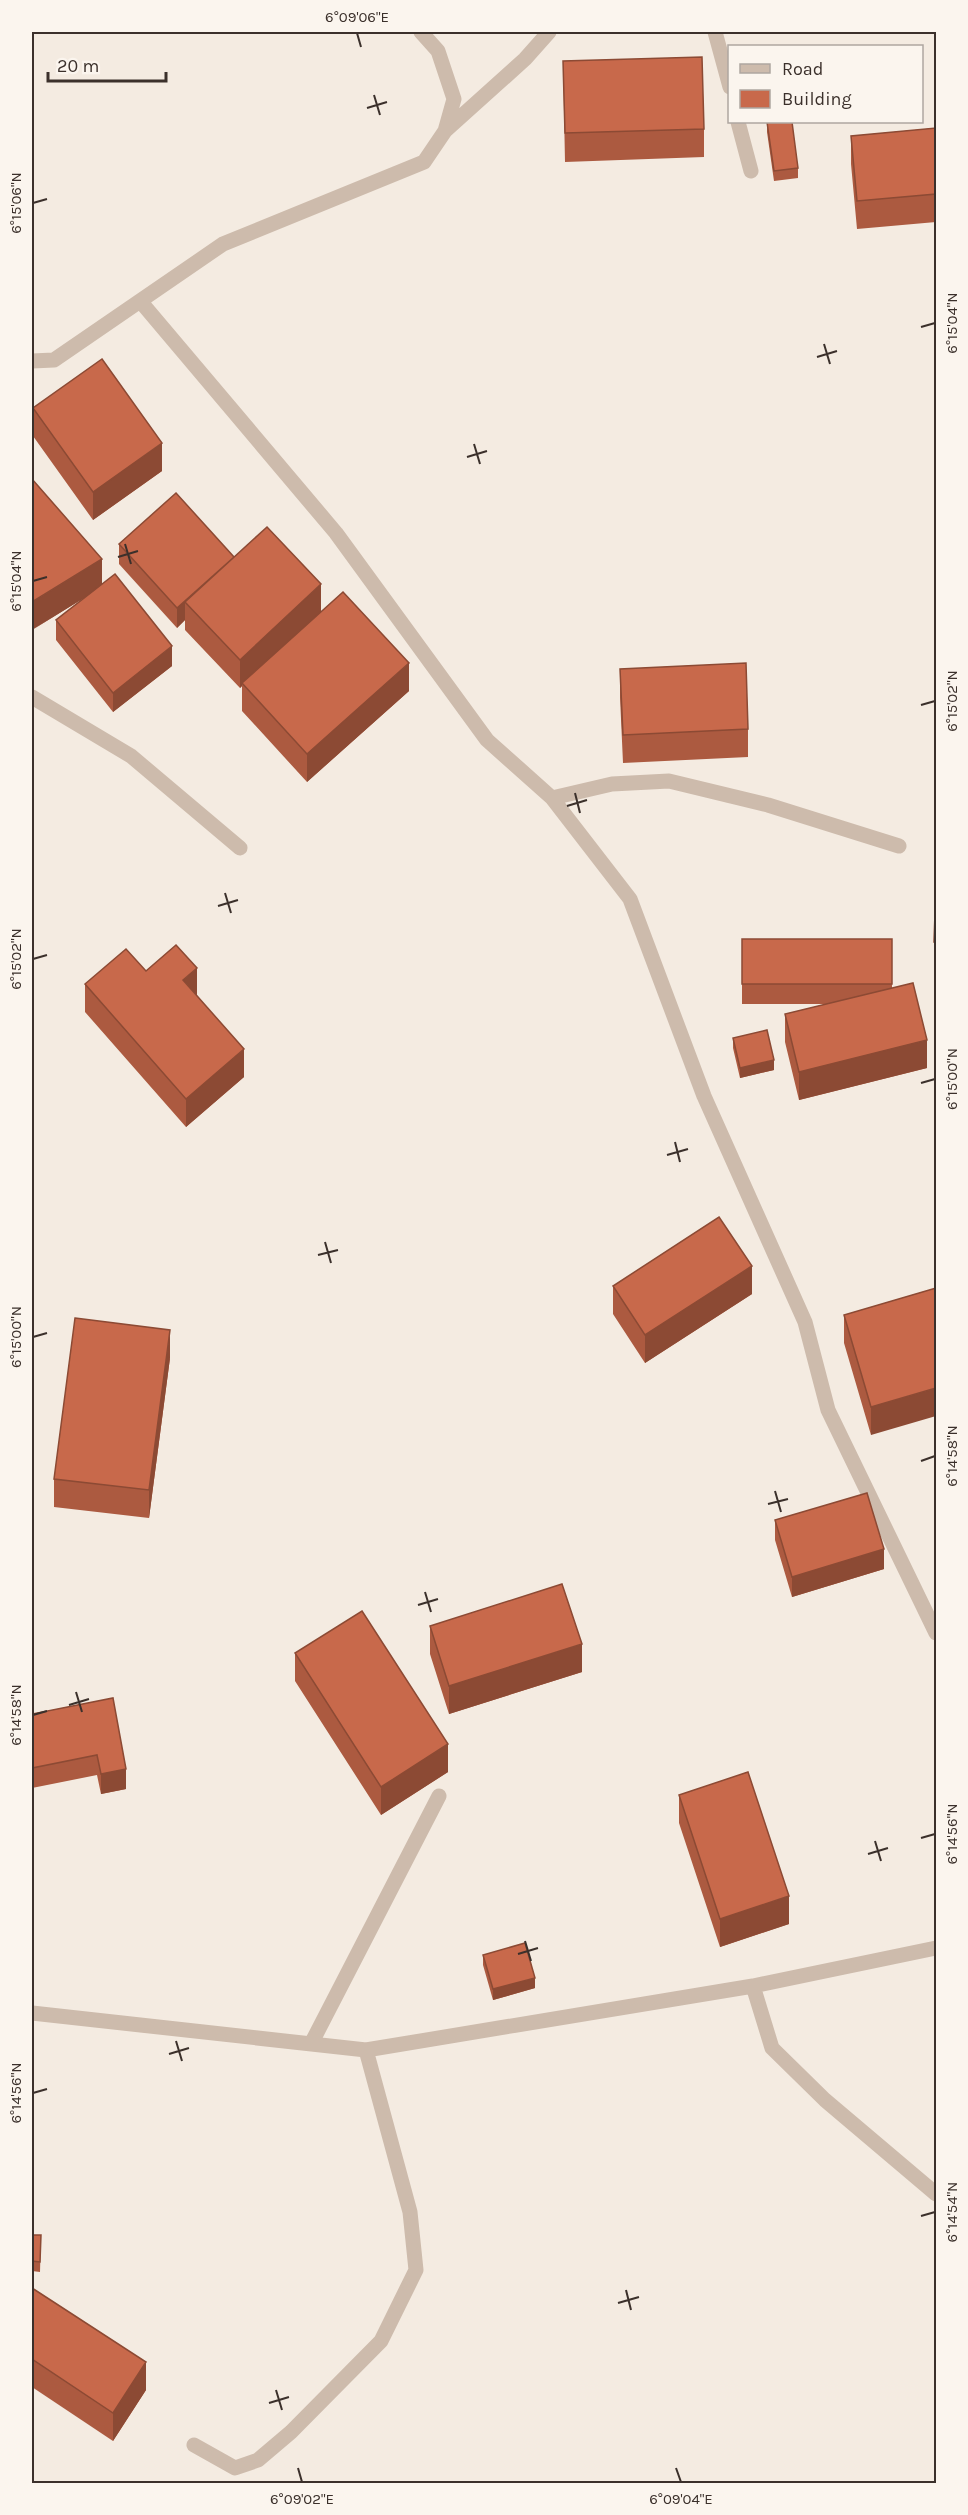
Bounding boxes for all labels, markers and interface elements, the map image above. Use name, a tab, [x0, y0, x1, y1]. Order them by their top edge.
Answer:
text: 6°09'06"E	[325, 8, 389, 26]
scale bar	[48, 45, 166, 83]
legend	[728, 45, 923, 123]
text: 20 m	[57, 55, 99, 77]
text: Road	[782, 58, 823, 80]
text: Building	[782, 88, 852, 110]
text: 6°15'06"N	[7, 172, 25, 234]
text: 6°15'04"N	[943, 292, 961, 354]
text: 6°15'04"N	[7, 550, 25, 612]
text: 6°15'02"N	[943, 670, 961, 732]
text: 6°15'02"N	[7, 928, 25, 990]
text: 6°15'00"N	[943, 1048, 961, 1110]
text: 6°15'00"N	[7, 1306, 25, 1368]
text: 6°14'58"N	[943, 1425, 961, 1487]
text: 6°14'58"N	[7, 1684, 25, 1746]
text: 6°14'56"N	[943, 1804, 961, 1864]
text: 6°14'56"N	[7, 2063, 25, 2123]
text: 6°14'54"N	[943, 2182, 961, 2242]
text: 6°09'02"E	[270, 2490, 334, 2508]
text: 6°09'04"E	[649, 2490, 713, 2508]

